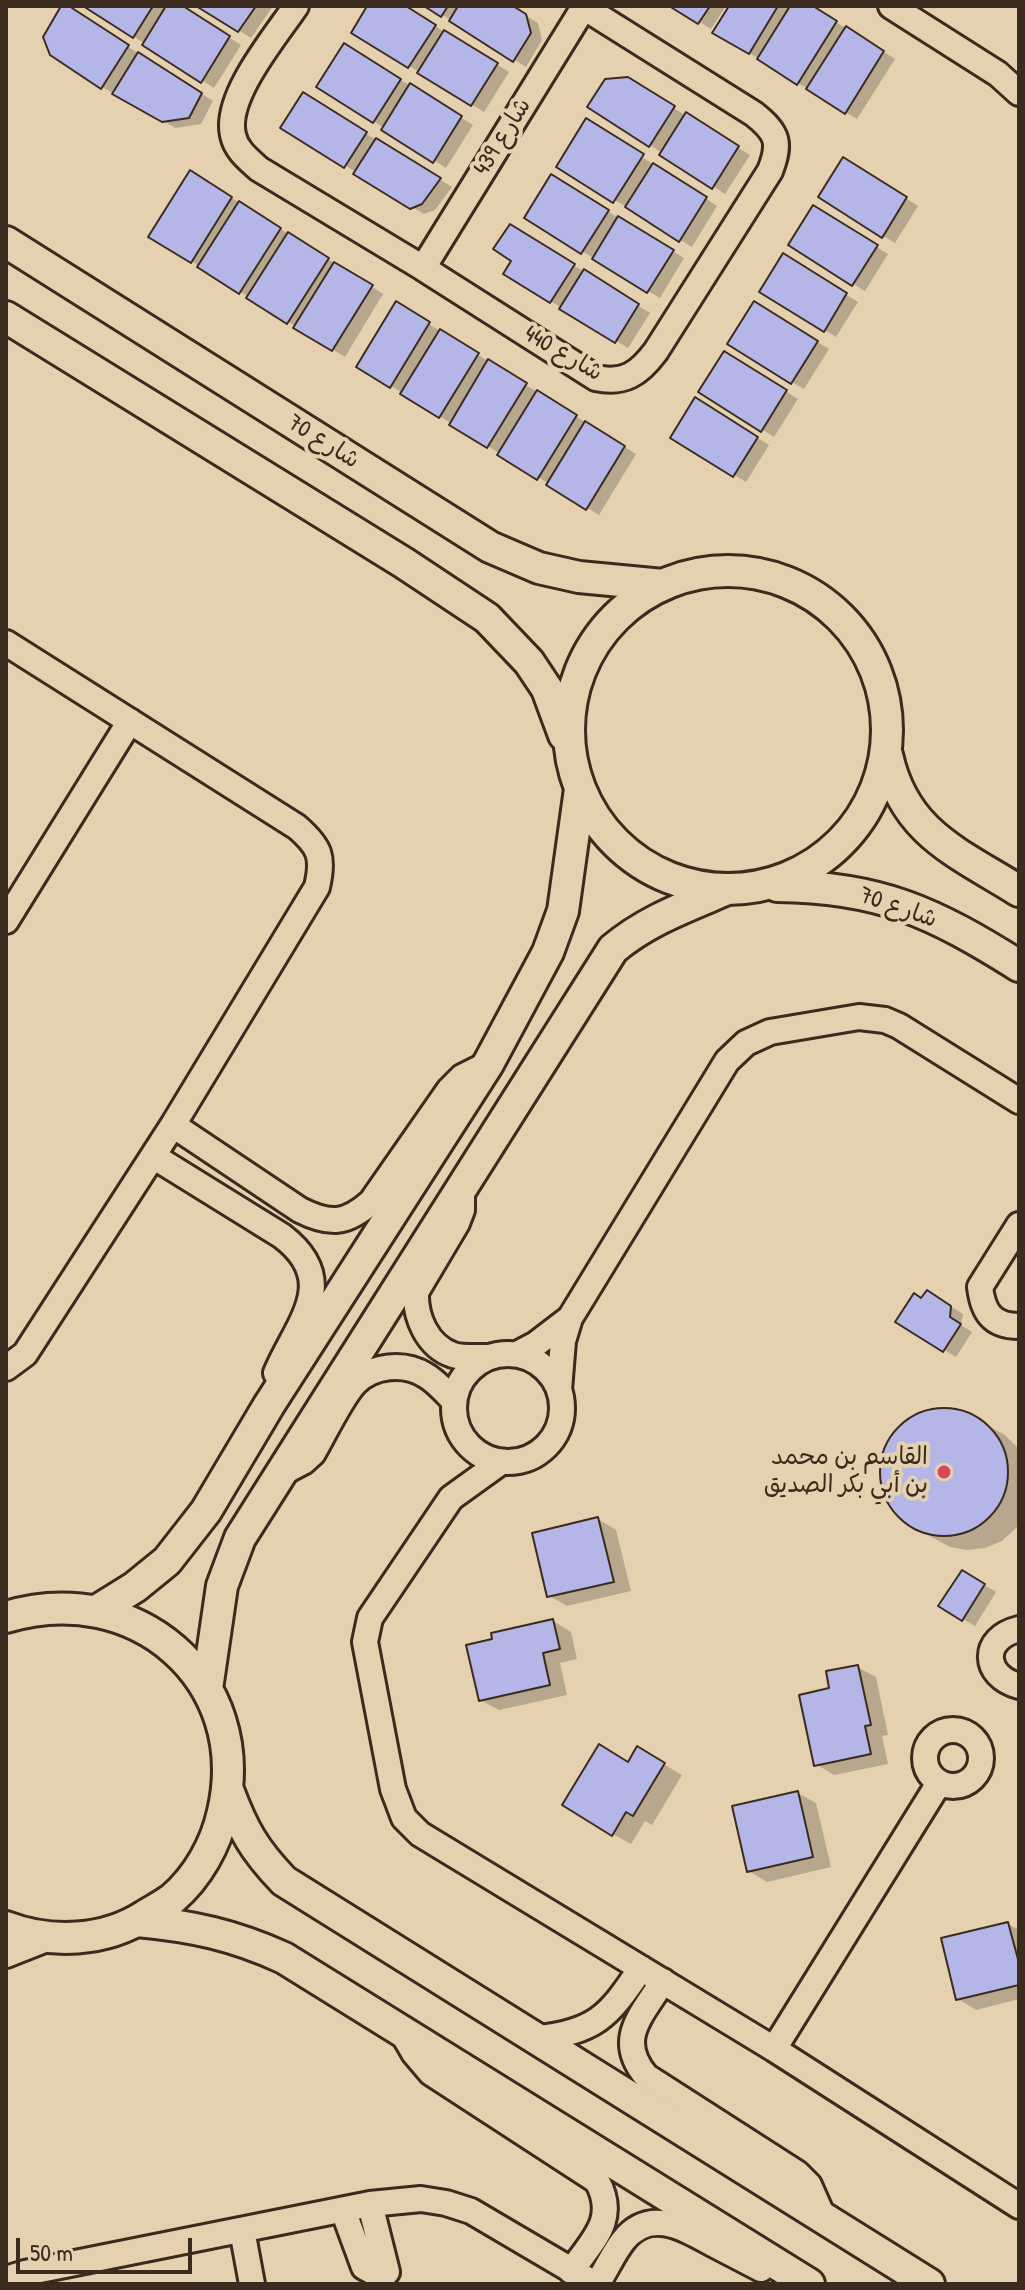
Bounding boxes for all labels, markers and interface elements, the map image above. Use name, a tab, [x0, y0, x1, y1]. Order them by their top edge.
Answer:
street label: شارع 439	[468, 93, 538, 181]
street label: شارع 440	[518, 320, 608, 388]
street label: شارع 70	[281, 409, 365, 475]
street label: شارع 70	[855, 881, 941, 935]
place label: القاسم بن محمد بن أبي بكر الصديق	[764, 1444, 928, 1500]
marker: القاسم بن محمد بن أبي بكر الصديق	[935, 1463, 953, 1481]
scale bar	[20, 2222, 196, 2272]
text: 50 m	[30, 2236, 73, 2268]

